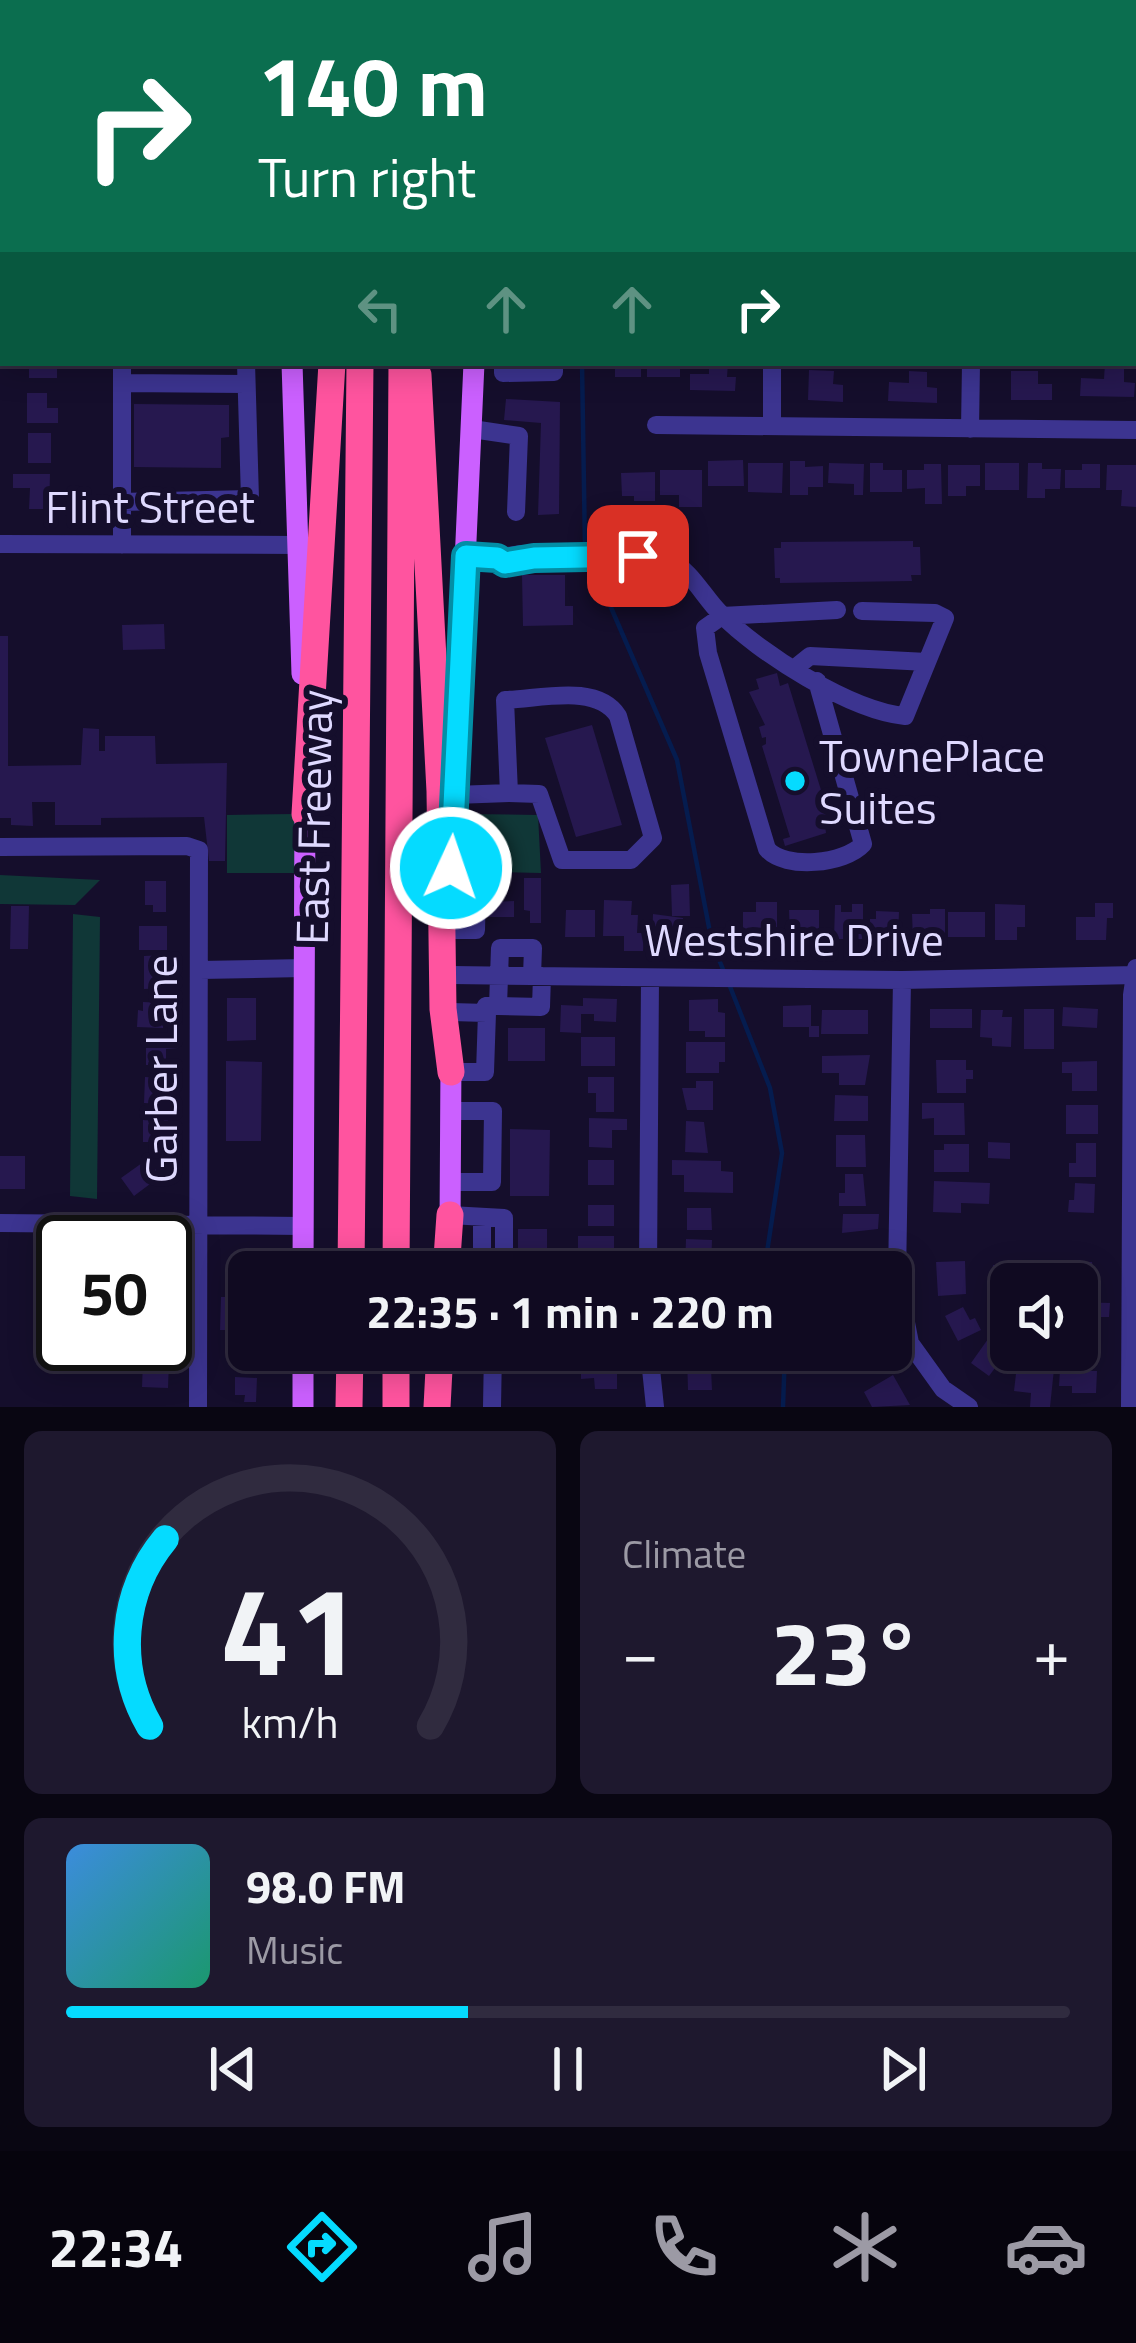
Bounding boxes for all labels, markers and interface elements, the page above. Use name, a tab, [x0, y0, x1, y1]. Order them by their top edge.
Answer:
text: 140 m	[258, 21, 488, 149]
icon: right	[60, 48, 216, 204]
text: Turn right	[258, 136, 476, 218]
icon: left	[347, 276, 413, 342]
icon: ahead	[473, 276, 539, 342]
icon: ahead	[599, 276, 665, 342]
icon: right	[725, 276, 791, 342]
street label: Flint Street	[45, 472, 255, 540]
pin	[587, 505, 689, 607]
icon: arrive	[605, 523, 671, 589]
street label: East Freeway	[277, 689, 349, 945]
place label: TownePlace Suites	[819, 721, 1045, 841]
marker: TownePlace Suites	[782, 768, 808, 794]
position arrow	[388, 805, 514, 931]
street label: Westshire Drive	[644, 905, 944, 973]
street label: Garber Lane	[126, 955, 194, 1183]
speed limit sign: 50	[36, 1215, 192, 1371]
map controls	[990, 1263, 1098, 1371]
button: sound	[990, 1263, 1098, 1371]
text: 22:35 · 1 min · 220 m	[366, 1277, 774, 1345]
text: Climate	[622, 1524, 746, 1583]
text: 41	[220, 1534, 360, 1723]
text: 23°	[770, 1583, 922, 1720]
text: −	[622, 1601, 659, 1702]
text: +	[1033, 1601, 1070, 1702]
text: km/h	[241, 1688, 339, 1754]
text: 98.0 FM	[246, 1852, 406, 1920]
text: Music	[246, 1920, 343, 1979]
icon: previous	[200, 2036, 266, 2102]
icon: pause	[535, 2036, 601, 2102]
icon: next	[870, 2036, 936, 2102]
icon: directions	[280, 2205, 364, 2289]
icon: music	[461, 2205, 545, 2289]
icon: phone	[642, 2205, 726, 2289]
icon: climate	[823, 2205, 907, 2289]
icon: car	[1004, 2205, 1088, 2289]
text: 22:34	[48, 2206, 183, 2288]

